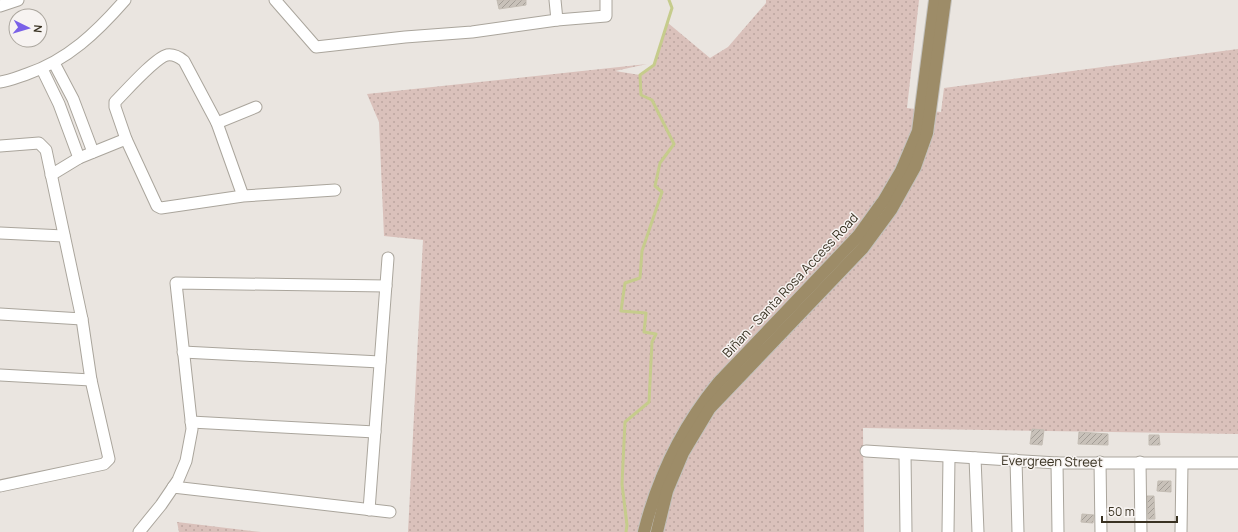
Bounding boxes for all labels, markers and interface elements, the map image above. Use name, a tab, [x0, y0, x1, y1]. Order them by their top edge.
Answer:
north arrow	[8, 8, 48, 48]
text: N	[31, 24, 46, 34]
street label: Biñan - Santa Rosa Access Road	[718, 209, 862, 361]
street label: Evergreen Street	[1001, 451, 1103, 471]
scale bar	[1102, 498, 1177, 524]
text: 50 m	[1108, 503, 1135, 520]

